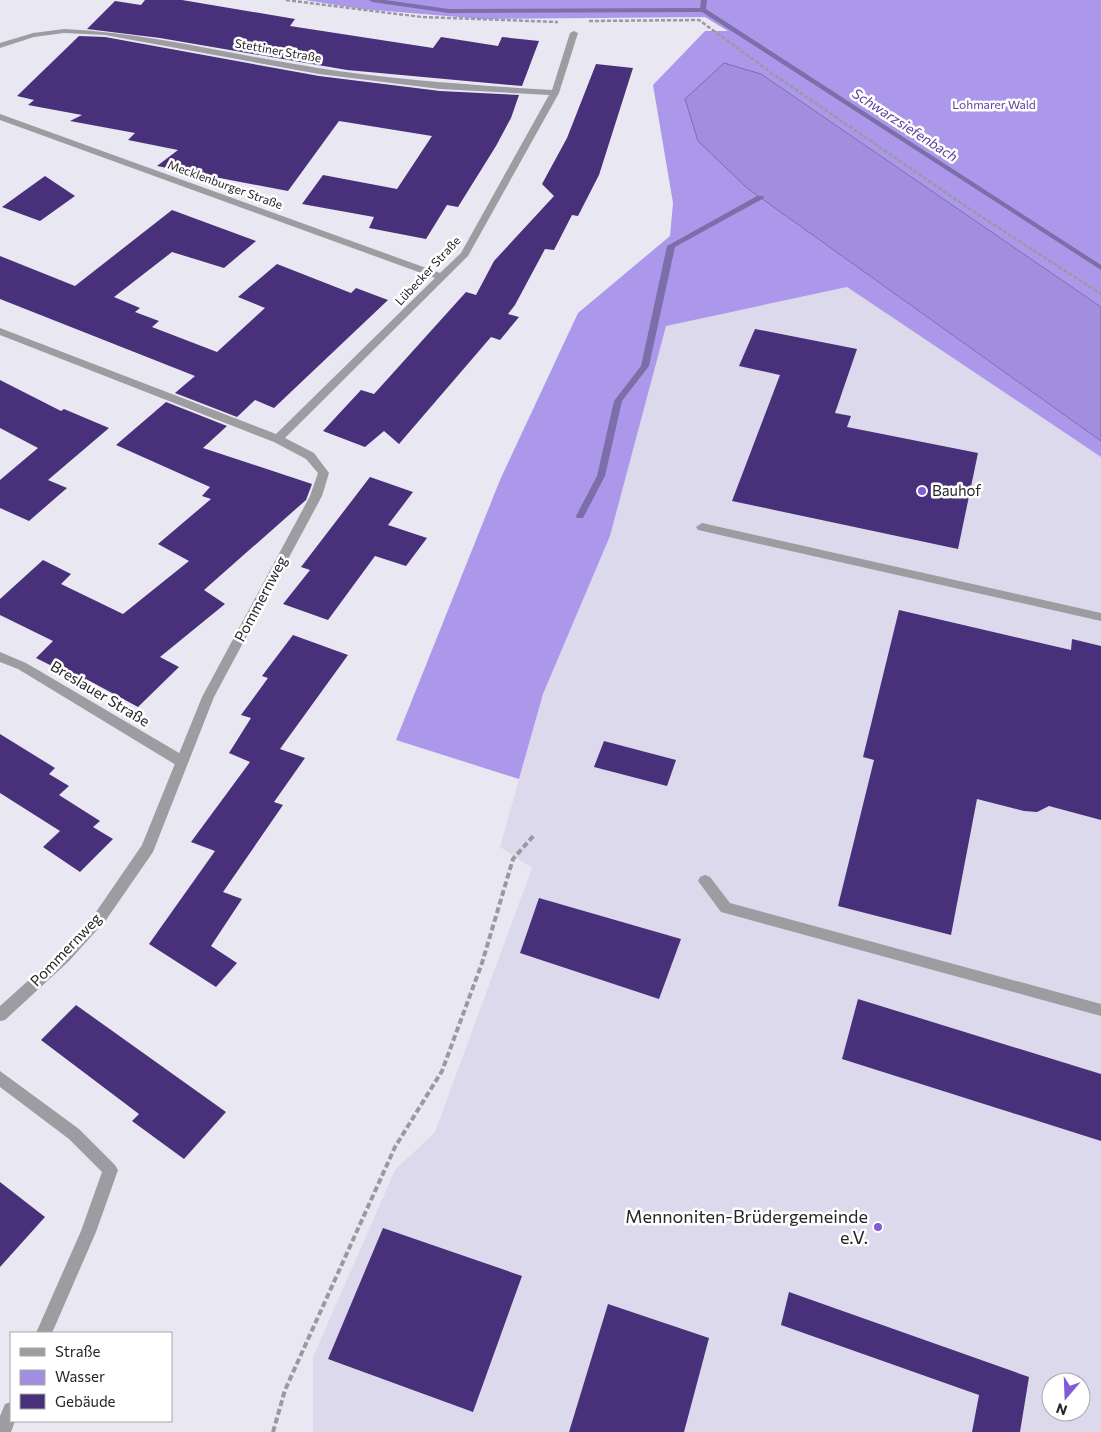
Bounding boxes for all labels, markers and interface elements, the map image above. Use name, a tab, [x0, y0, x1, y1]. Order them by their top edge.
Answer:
street label: Stettiner Straße	[234, 36, 323, 65]
water label: Schwarzsiefenbach	[849, 84, 961, 165]
park label: Lohmarer Wald	[952, 97, 1036, 111]
street label: Mecklenburger Straße	[166, 157, 285, 211]
street label: Lübecker Straße	[392, 233, 463, 308]
place label: Bauhof	[932, 481, 981, 499]
marker: Bauhof	[916, 485, 928, 497]
street label: Pommernweg	[230, 553, 290, 644]
street label: Breslauer Straße	[48, 656, 153, 730]
street label: Pommernweg	[26, 909, 105, 990]
place label: Mennoniten-Brüdergemeinde e.V.	[625, 1205, 868, 1248]
marker: Mennoniten-Brüdergemeinde e.V.	[872, 1221, 884, 1233]
legend	[10, 1332, 172, 1422]
text: Straße	[55, 1342, 101, 1360]
text: Wasser	[55, 1367, 105, 1385]
north arrow	[1041, 1372, 1091, 1422]
text: Gebäude	[55, 1392, 116, 1410]
text: N	[1054, 1400, 1069, 1420]

